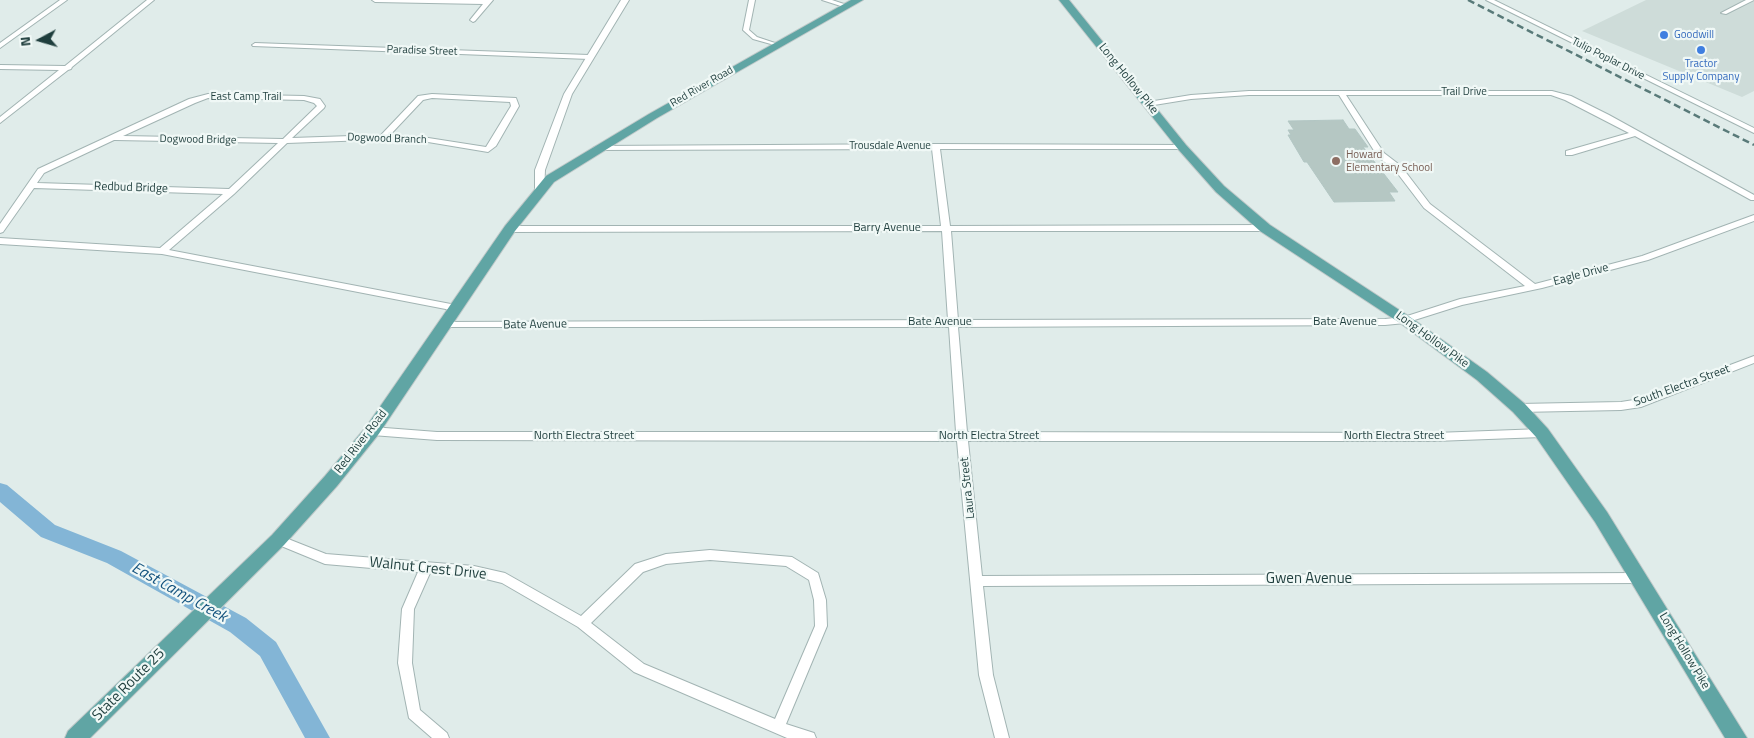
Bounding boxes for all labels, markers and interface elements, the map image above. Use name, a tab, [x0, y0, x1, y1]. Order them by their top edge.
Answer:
north arrow	[15, 15, 65, 65]
place label: Goodwill	[1674, 28, 1714, 42]
marker: Goodwill	[1658, 29, 1670, 41]
street label: Tulip Poplar Drive	[1569, 35, 1647, 83]
text: N	[14, 36, 36, 48]
street label: Long Hollow Pike	[1095, 41, 1161, 117]
street label: Paradise Street	[386, 43, 458, 59]
marker: Tractor Supply Company	[1695, 44, 1707, 56]
place label: Tractor Supply Company	[1662, 57, 1740, 83]
street label: Red River Road	[668, 64, 736, 110]
street label: Trail Drive	[1441, 85, 1487, 99]
street label: East Camp Trail	[210, 90, 282, 104]
street label: Dogwood Branch	[347, 131, 427, 147]
street label: Dogwood Bridge	[160, 133, 236, 147]
street label: Trousdale Avenue	[849, 139, 931, 153]
place label: Howard Elementary School	[1346, 148, 1433, 174]
marker: Howard Elementary School	[1330, 155, 1342, 167]
street label: Redbud Bridge	[94, 180, 168, 196]
street label: Barry Avenue	[853, 221, 921, 235]
street label: Eagle Drive	[1552, 261, 1610, 289]
street label: Long Hollow Pike	[1393, 309, 1471, 371]
street label: Bate Avenue	[908, 315, 972, 329]
street label: Bate Avenue	[1313, 315, 1377, 329]
street label: Bate Avenue	[503, 317, 567, 333]
street label: South Electra Street	[1632, 362, 1732, 410]
street label: Red River Road	[332, 407, 390, 477]
street label: North Electra Street	[534, 429, 634, 443]
street label: North Electra Street	[939, 429, 1039, 443]
street label: North Electra Street	[1344, 429, 1444, 443]
street label: Laura Street	[958, 456, 978, 520]
street label: Walnut Crest Drive	[369, 554, 487, 584]
water label: East Camp Creek	[128, 559, 230, 627]
street label: Gwen Avenue	[1266, 570, 1352, 588]
street label: Long Hollow Pike	[1656, 610, 1712, 692]
street label: State Route 25	[89, 645, 169, 725]

